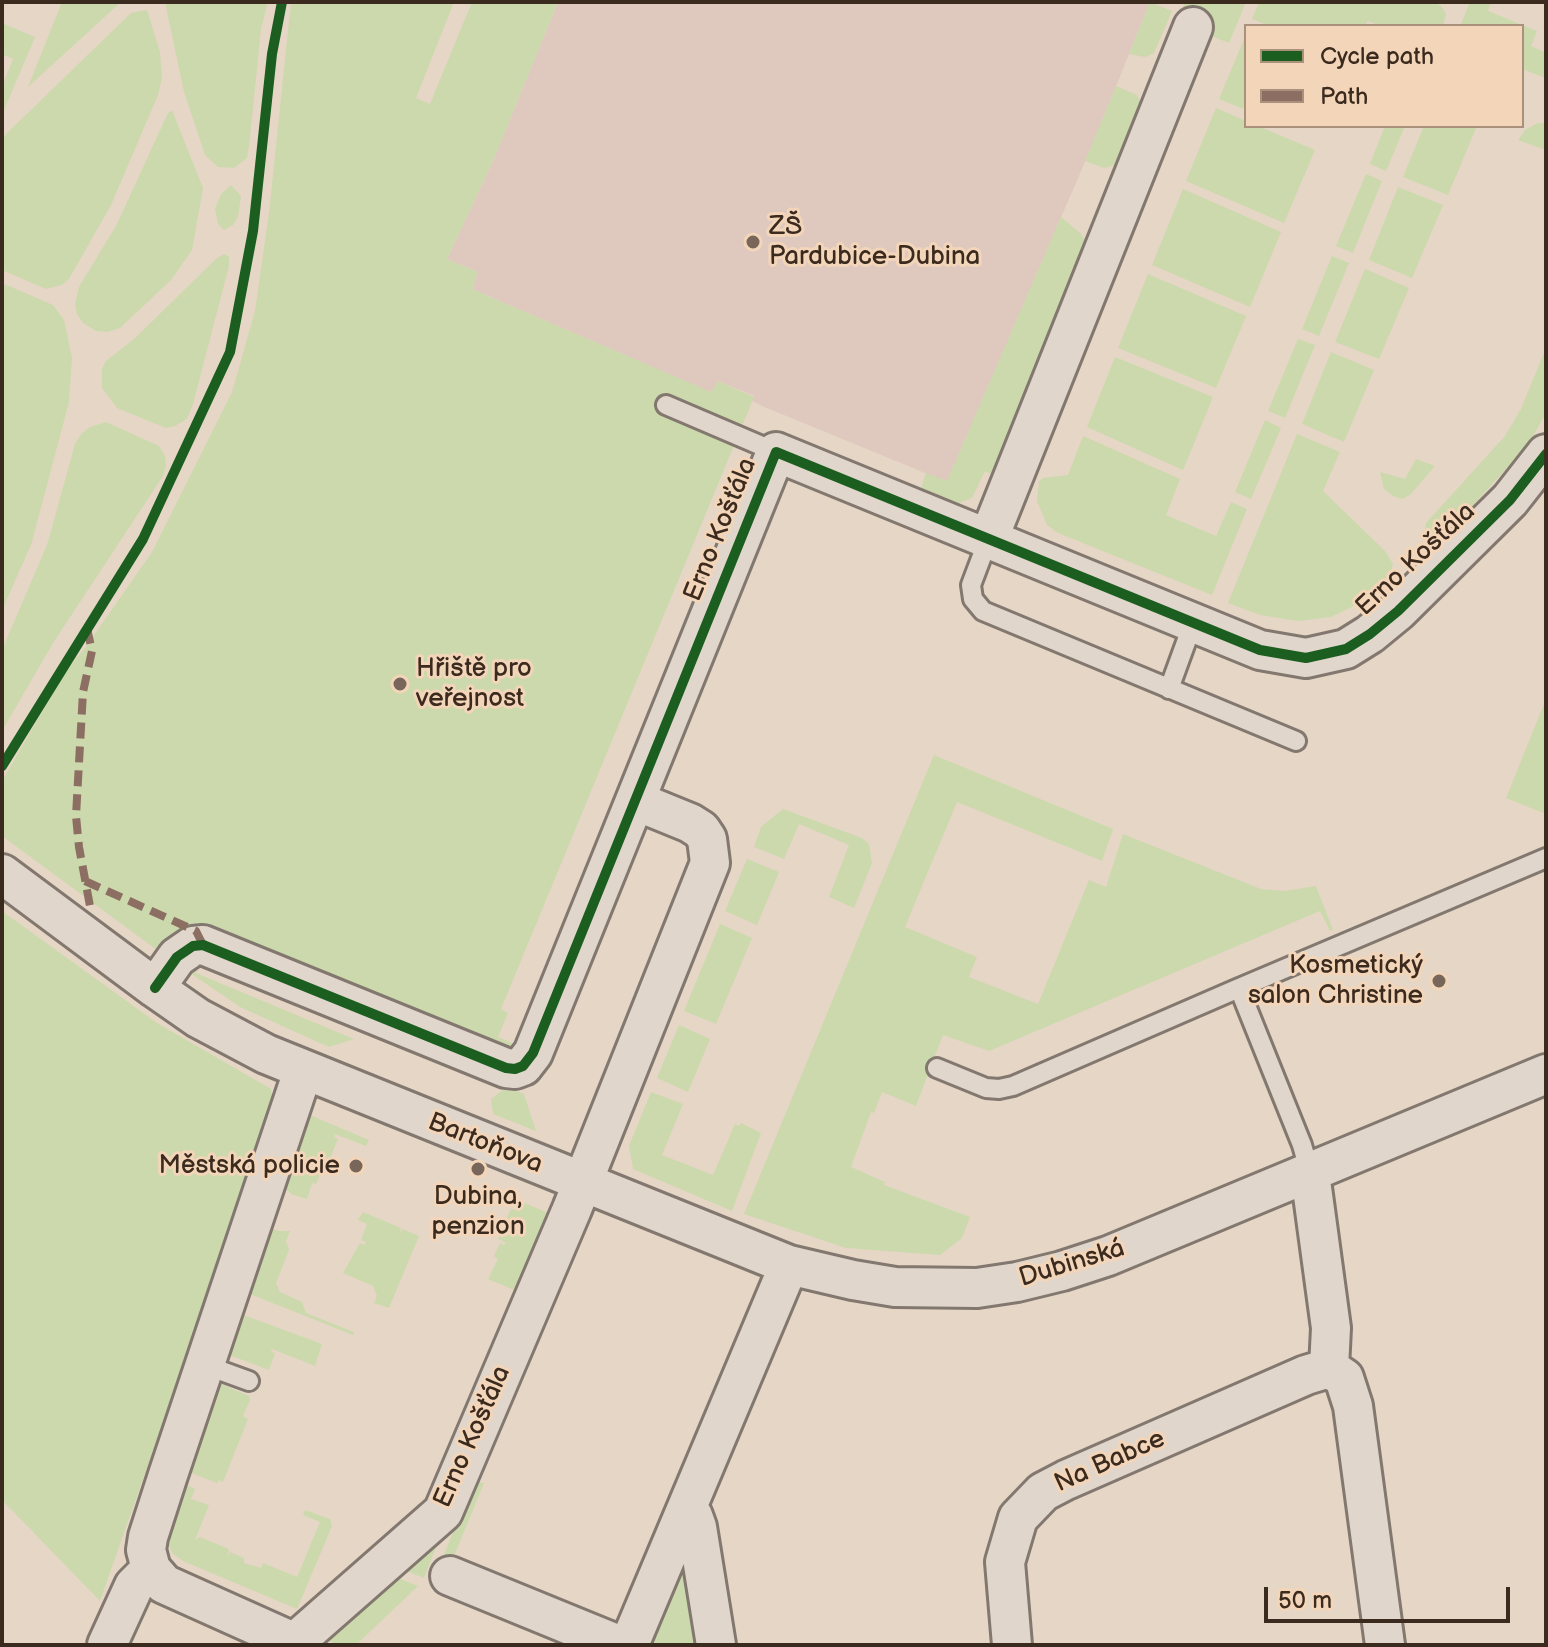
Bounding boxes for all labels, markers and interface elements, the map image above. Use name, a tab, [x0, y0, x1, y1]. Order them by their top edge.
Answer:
legend	[1244, 24, 1524, 128]
text: Cycle path	[1320, 42, 1434, 71]
text: Path	[1320, 82, 1368, 111]
place label: ZŠ Pardubice-Dubina	[769, 211, 980, 272]
marker: ZŠ Pardubice-Dubina	[744, 233, 762, 251]
street label: Erno Košťála	[678, 454, 764, 606]
street label: Erno Košťála	[1350, 497, 1482, 623]
place label: Hřiště pro veřejnost	[416, 653, 532, 714]
marker: Hřiště pro veřejnost	[391, 675, 409, 693]
place label: Kosmetický salon Christine	[1248, 950, 1423, 1012]
marker: Kosmetický salon Christine	[1430, 972, 1448, 990]
street label: Bartoňova	[423, 1107, 547, 1181]
place label: Městská policie	[159, 1150, 340, 1182]
marker: Městská policie	[347, 1157, 365, 1175]
marker: Dubina, penzion	[469, 1160, 487, 1178]
place label: Dubina, penzion	[431, 1181, 525, 1242]
street label: Dubinská	[1015, 1233, 1129, 1295]
street label: Erno Košťála	[428, 1361, 518, 1513]
street label: Na Babce	[1050, 1424, 1170, 1500]
scale bar	[1268, 1571, 1514, 1621]
text: 50 m	[1278, 1586, 1332, 1615]

